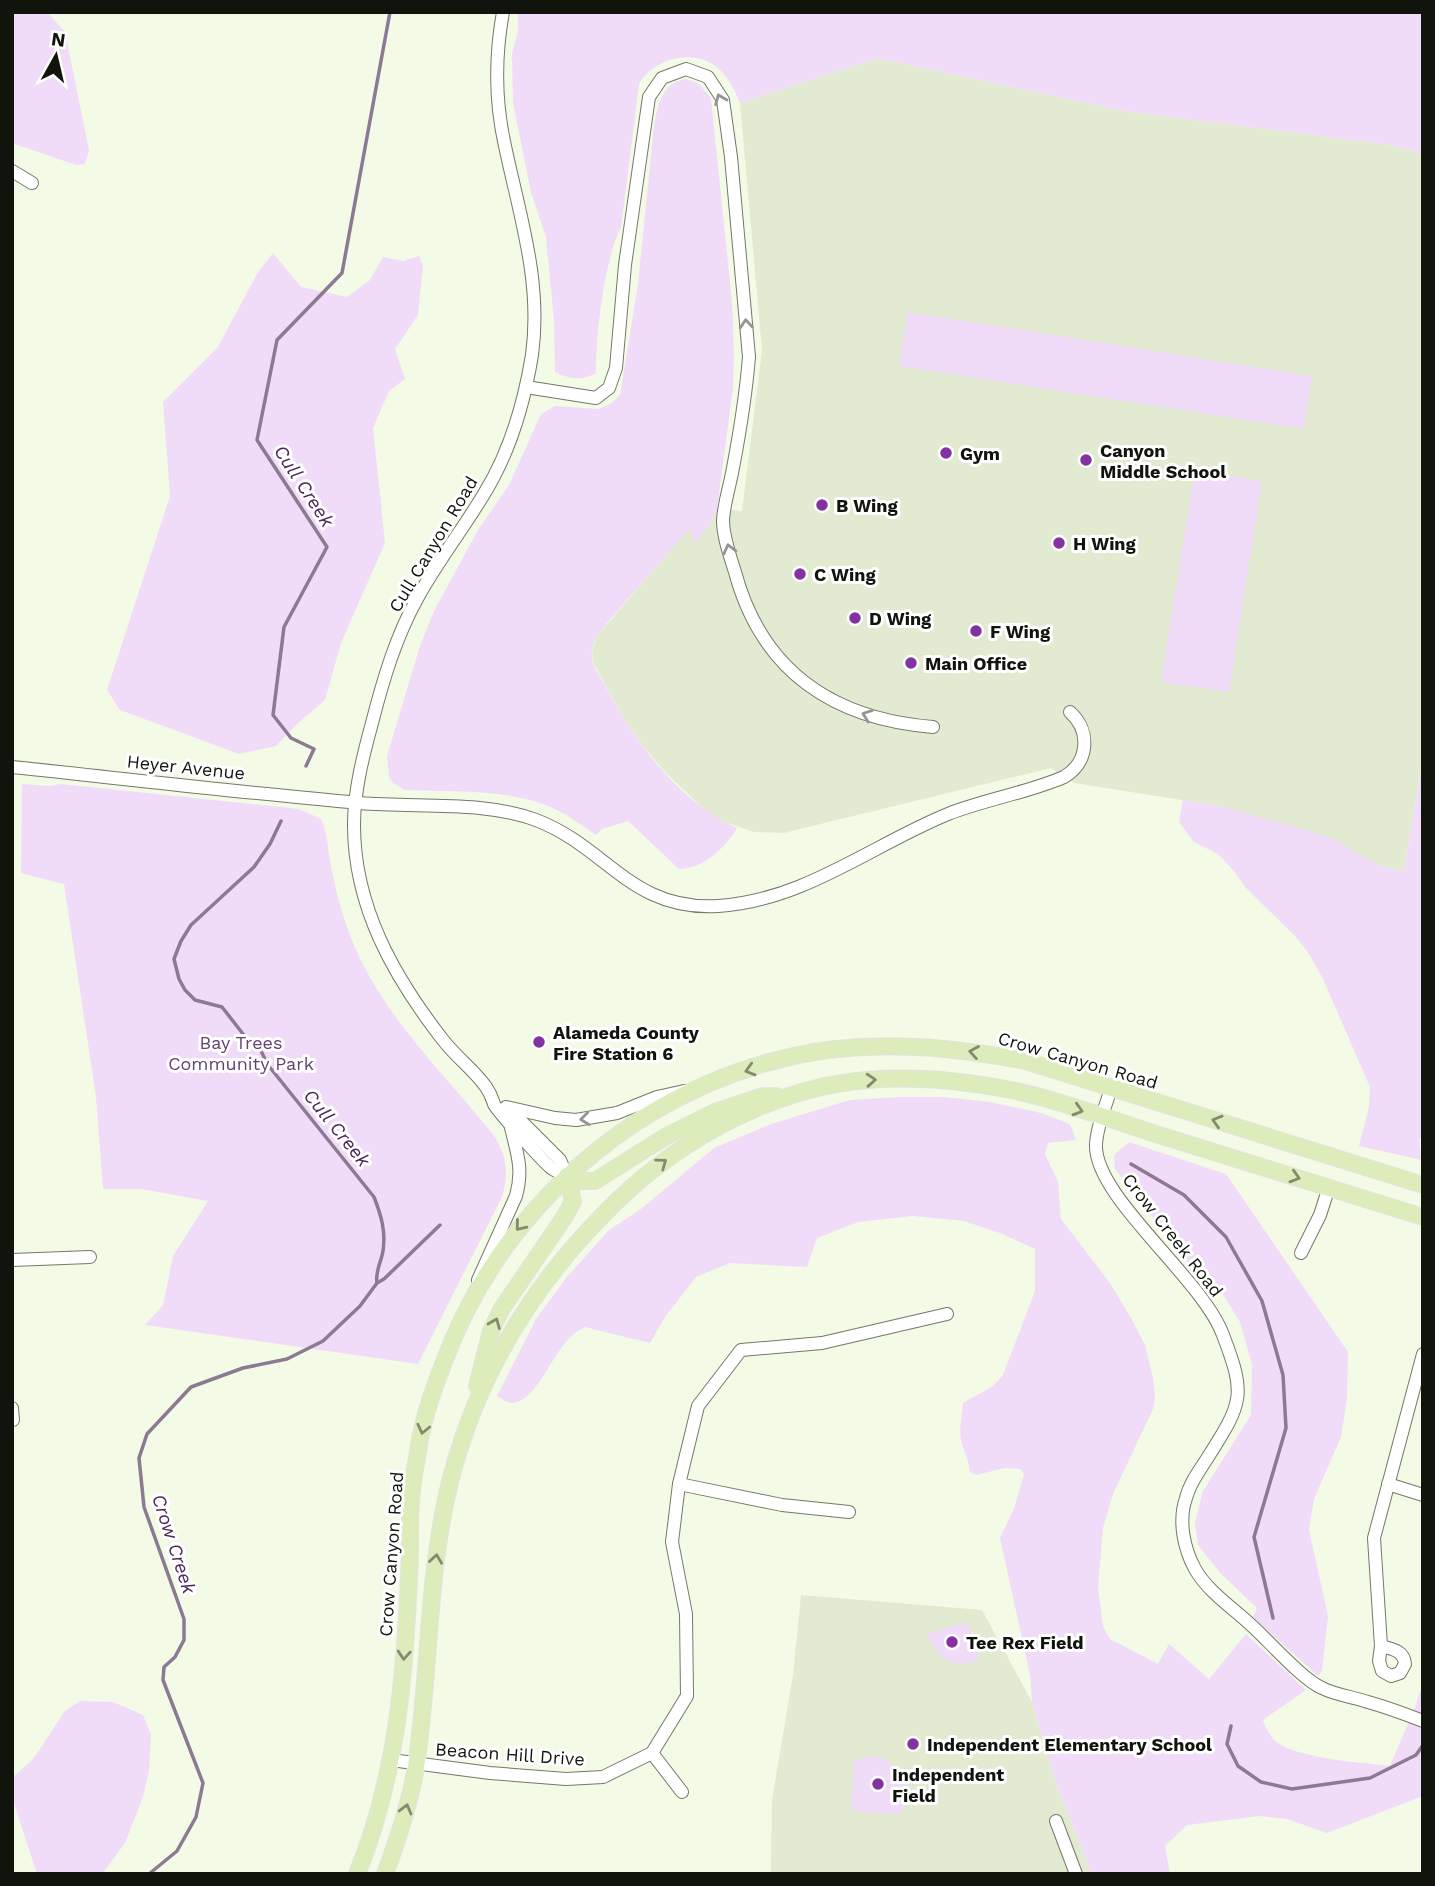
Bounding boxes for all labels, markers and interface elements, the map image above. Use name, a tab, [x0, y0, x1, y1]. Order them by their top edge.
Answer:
north arrow	[21, 21, 91, 91]
text: N	[50, 27, 67, 52]
one-way arrow	[714, 94, 728, 106]
one-way arrow	[739, 318, 754, 329]
place label: Canyon Middle School	[1100, 440, 1226, 482]
water label: Cull Creek	[269, 441, 339, 532]
place label: Gym	[960, 443, 1000, 464]
marker: Gym	[938, 445, 954, 461]
marker: Canyon Middle School	[1078, 452, 1094, 468]
street label: Cull Canyon Road	[384, 472, 482, 616]
place label: B Wing	[836, 495, 898, 516]
marker: B Wing	[814, 497, 830, 513]
place label: H Wing	[1073, 533, 1137, 554]
marker: H Wing	[1051, 535, 1067, 551]
one-way arrow	[723, 543, 737, 555]
place label: C Wing	[814, 564, 876, 585]
marker: C Wing	[792, 566, 808, 582]
place label: D Wing	[869, 608, 932, 629]
marker: D Wing	[847, 610, 863, 626]
place label: F Wing	[990, 621, 1051, 642]
marker: F Wing	[968, 623, 984, 639]
place label: Main Office	[925, 653, 1027, 674]
marker: Main Office	[903, 655, 919, 671]
one-way arrow	[861, 709, 873, 723]
street label: Heyer Avenue	[126, 750, 246, 784]
place label: Alameda County Fire Station 6	[553, 1022, 700, 1064]
street label: Crow Canyon Road	[996, 1027, 1160, 1093]
park label: Bay Trees Community Park	[168, 1032, 314, 1074]
marker: Alameda County Fire Station 6	[531, 1034, 547, 1050]
one-way arrow	[968, 1045, 980, 1060]
one-way arrow	[744, 1061, 756, 1076]
one-way arrow	[866, 1073, 877, 1088]
water label: Cull Creek	[299, 1085, 376, 1172]
one-way arrow	[1072, 1101, 1084, 1116]
one-way arrow	[579, 1111, 591, 1126]
one-way arrow	[1212, 1115, 1224, 1129]
one-way arrow	[654, 1159, 667, 1172]
one-way arrow	[1289, 1168, 1301, 1183]
street label: Crow Creek Road	[1118, 1169, 1228, 1301]
one-way arrow	[516, 1217, 528, 1230]
one-way arrow	[487, 1317, 501, 1329]
one-way arrow	[417, 1423, 431, 1435]
street label: Crow Canyon Road	[375, 1471, 407, 1637]
water label: Crow Creek	[147, 1491, 201, 1597]
one-way arrow	[428, 1553, 443, 1565]
place label: Tee Rex Field	[966, 1632, 1084, 1653]
marker: Tee Rex Field	[944, 1634, 960, 1650]
one-way arrow	[397, 1650, 412, 1661]
place label: Independent Elementary School	[927, 1734, 1212, 1755]
marker: Independent Elementary School	[905, 1736, 921, 1752]
street label: Beacon Hill Drive	[435, 1738, 585, 1770]
place label: Independent Field	[892, 1764, 1004, 1806]
marker: Independent Field	[870, 1776, 886, 1792]
one-way arrow	[398, 1803, 412, 1815]

